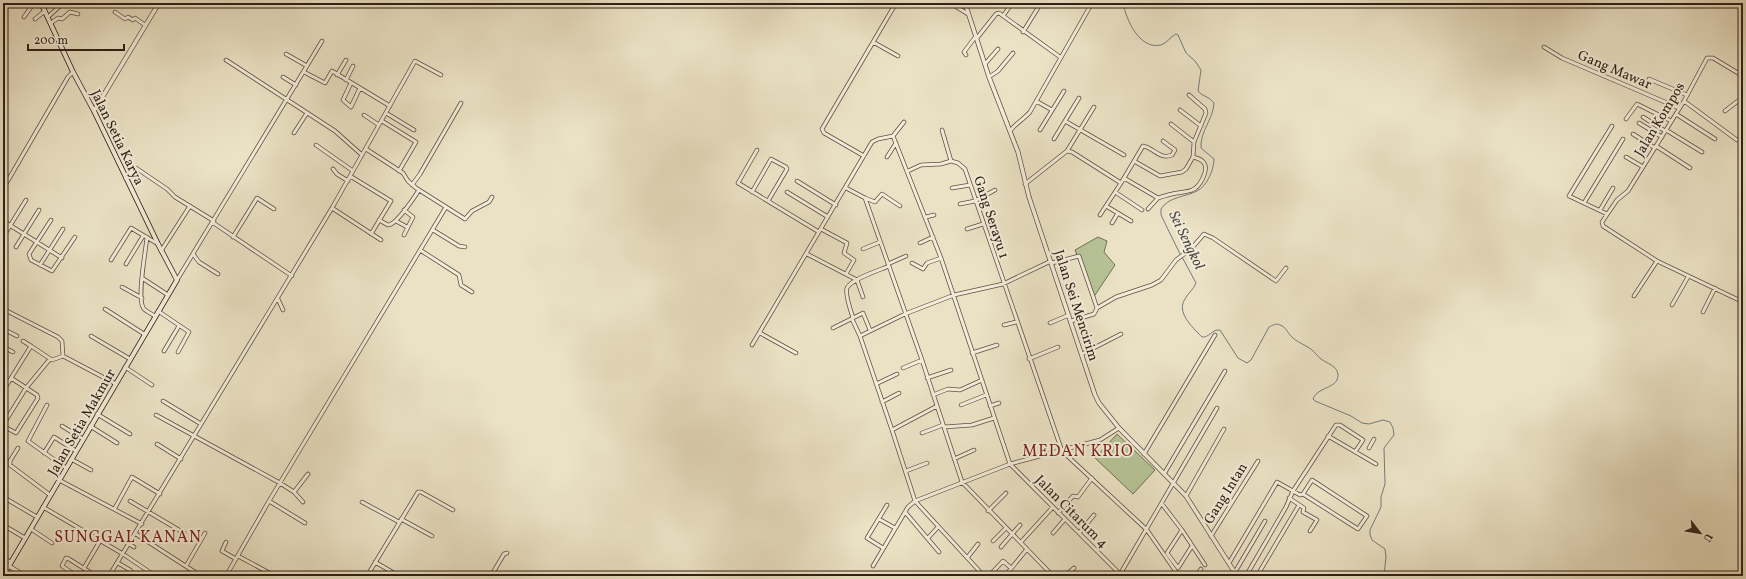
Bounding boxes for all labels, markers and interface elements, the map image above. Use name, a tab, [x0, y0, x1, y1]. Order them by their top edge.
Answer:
scale bar	[28, 26, 124, 52]
text: 200 m	[34, 33, 68, 49]
street label: Gang Mawar	[1574, 46, 1655, 95]
street label: Jalan Kompos	[1630, 79, 1690, 161]
street label: Jalan Setia Karya	[85, 87, 148, 189]
street label: Gang Serayu 1	[968, 174, 1013, 261]
water label: Sei Sengkol	[1162, 208, 1209, 274]
street label: Jalan Sei Mencirim	[1049, 247, 1103, 364]
street label: Jalan Setia Makmur	[44, 366, 121, 480]
district label: MEDAN KRIO	[1022, 441, 1134, 463]
street label: Gang Intan	[1200, 459, 1253, 528]
street label: Jalan Citarum 4	[1030, 471, 1112, 553]
north arrow	[1680, 513, 1720, 553]
district label: SUNGGAL KANAN	[54, 527, 202, 549]
text: U	[1699, 530, 1716, 545]

